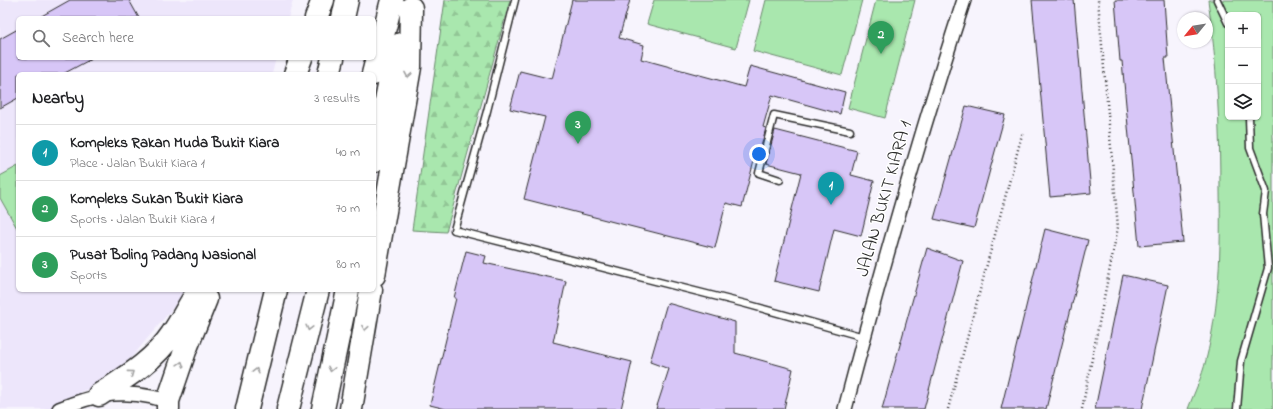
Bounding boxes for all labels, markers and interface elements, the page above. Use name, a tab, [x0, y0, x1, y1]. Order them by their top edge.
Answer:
north arrow	[1177, 12, 1213, 48]
map controls	[1225, 12, 1261, 120]
button: +	[1225, 12, 1261, 48]
search box	[16, 16, 376, 60]
pin: 2	[868, 21, 894, 54]
icon: search	[30, 27, 52, 49]
text: Search here	[62, 27, 134, 49]
button: −	[1225, 48, 1261, 84]
one-way arrow	[404, 72, 413, 78]
button: layers	[1225, 84, 1261, 120]
text: Nearby	[32, 86, 84, 111]
text: 3 results	[314, 89, 360, 108]
pin: 3	[565, 111, 591, 144]
street label: JALAN BUKIT KIARA 1	[850, 118, 920, 280]
text: Kompleks Rakan Muda Bukit Kiara	[70, 132, 279, 154]
text: 1	[43, 143, 47, 162]
text: 40 m	[336, 143, 360, 162]
your location	[749, 144, 769, 164]
text: Place · Jalan Bukit Kiara 1	[70, 154, 205, 173]
pin: 1	[818, 172, 844, 205]
text: Kompleks Sukan Bukit Kiara	[70, 188, 243, 210]
text: 2	[42, 199, 48, 218]
text: 70 m	[336, 199, 360, 218]
text: Sports · Jalan Bukit Kiara 1	[70, 210, 215, 229]
text: Pusat Boling Padang Nasional	[70, 244, 256, 266]
text: 3	[42, 255, 48, 274]
text: 80 m	[336, 255, 360, 274]
text: Sports	[70, 266, 107, 285]
one-way arrow	[305, 324, 314, 331]
one-way arrow	[361, 325, 370, 332]
one-way arrow	[176, 361, 184, 368]
one-way arrow	[328, 366, 336, 372]
one-way arrow	[252, 368, 260, 374]
one-way arrow	[127, 371, 134, 378]

